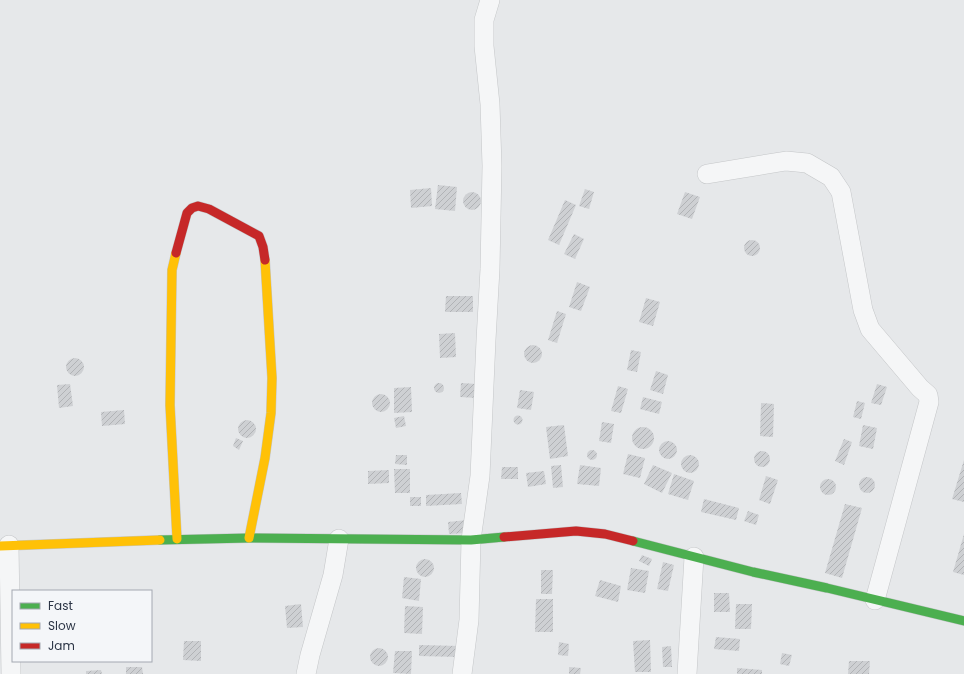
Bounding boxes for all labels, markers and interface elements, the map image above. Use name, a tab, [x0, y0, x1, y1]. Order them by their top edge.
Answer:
legend	[12, 590, 152, 662]
text: Fast	[48, 597, 73, 614]
text: Slow	[48, 617, 76, 634]
text: Jam	[48, 637, 75, 654]

